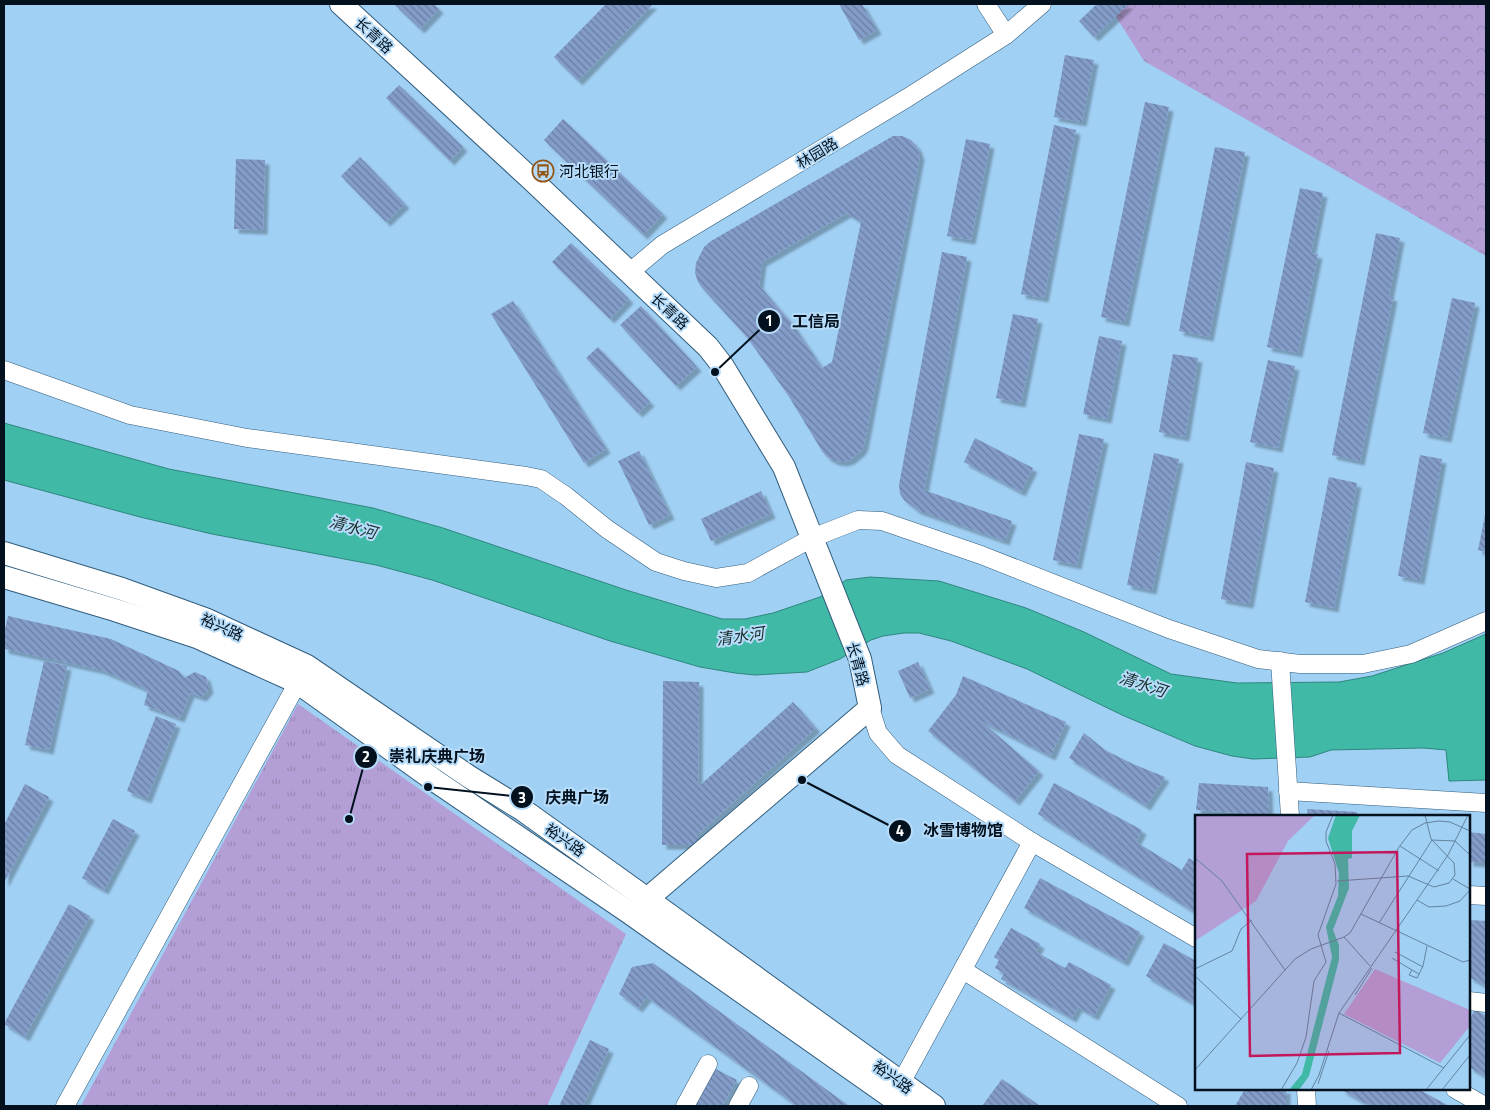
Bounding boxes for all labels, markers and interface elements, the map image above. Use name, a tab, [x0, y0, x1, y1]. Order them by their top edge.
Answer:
street label: 长青路	[350, 11, 398, 59]
street label: 林园路	[792, 132, 842, 174]
bus stop icon: 河北银行	[531, 159, 555, 183]
place label: 河北银行	[559, 160, 619, 183]
street label: 长青路	[646, 287, 694, 335]
callout: 工信局	[757, 306, 850, 337]
text: 1	[765, 309, 773, 332]
text: 工信局	[792, 309, 840, 333]
water label: 清水河	[327, 509, 382, 546]
street label: 裕兴路	[197, 607, 247, 647]
water label: 清水河	[715, 620, 768, 651]
street label: 长青路	[841, 639, 875, 689]
water label: 清水河	[1116, 665, 1172, 704]
callout: 崇礼庆典广场	[354, 741, 495, 772]
text: 崇礼庆典广场	[389, 744, 485, 768]
text: 2	[362, 745, 370, 768]
callout: 庆典广场	[510, 782, 619, 813]
text: 庆典广场	[545, 785, 609, 809]
text: 3	[518, 786, 526, 809]
callout: 冰雪博物馆	[888, 815, 1013, 846]
inset map	[1195, 815, 1470, 1090]
street label: 裕兴路	[540, 818, 590, 862]
text: 冰雪博物馆	[923, 818, 1003, 842]
text: 4	[896, 819, 904, 842]
street label: 裕兴路	[868, 1054, 918, 1100]

